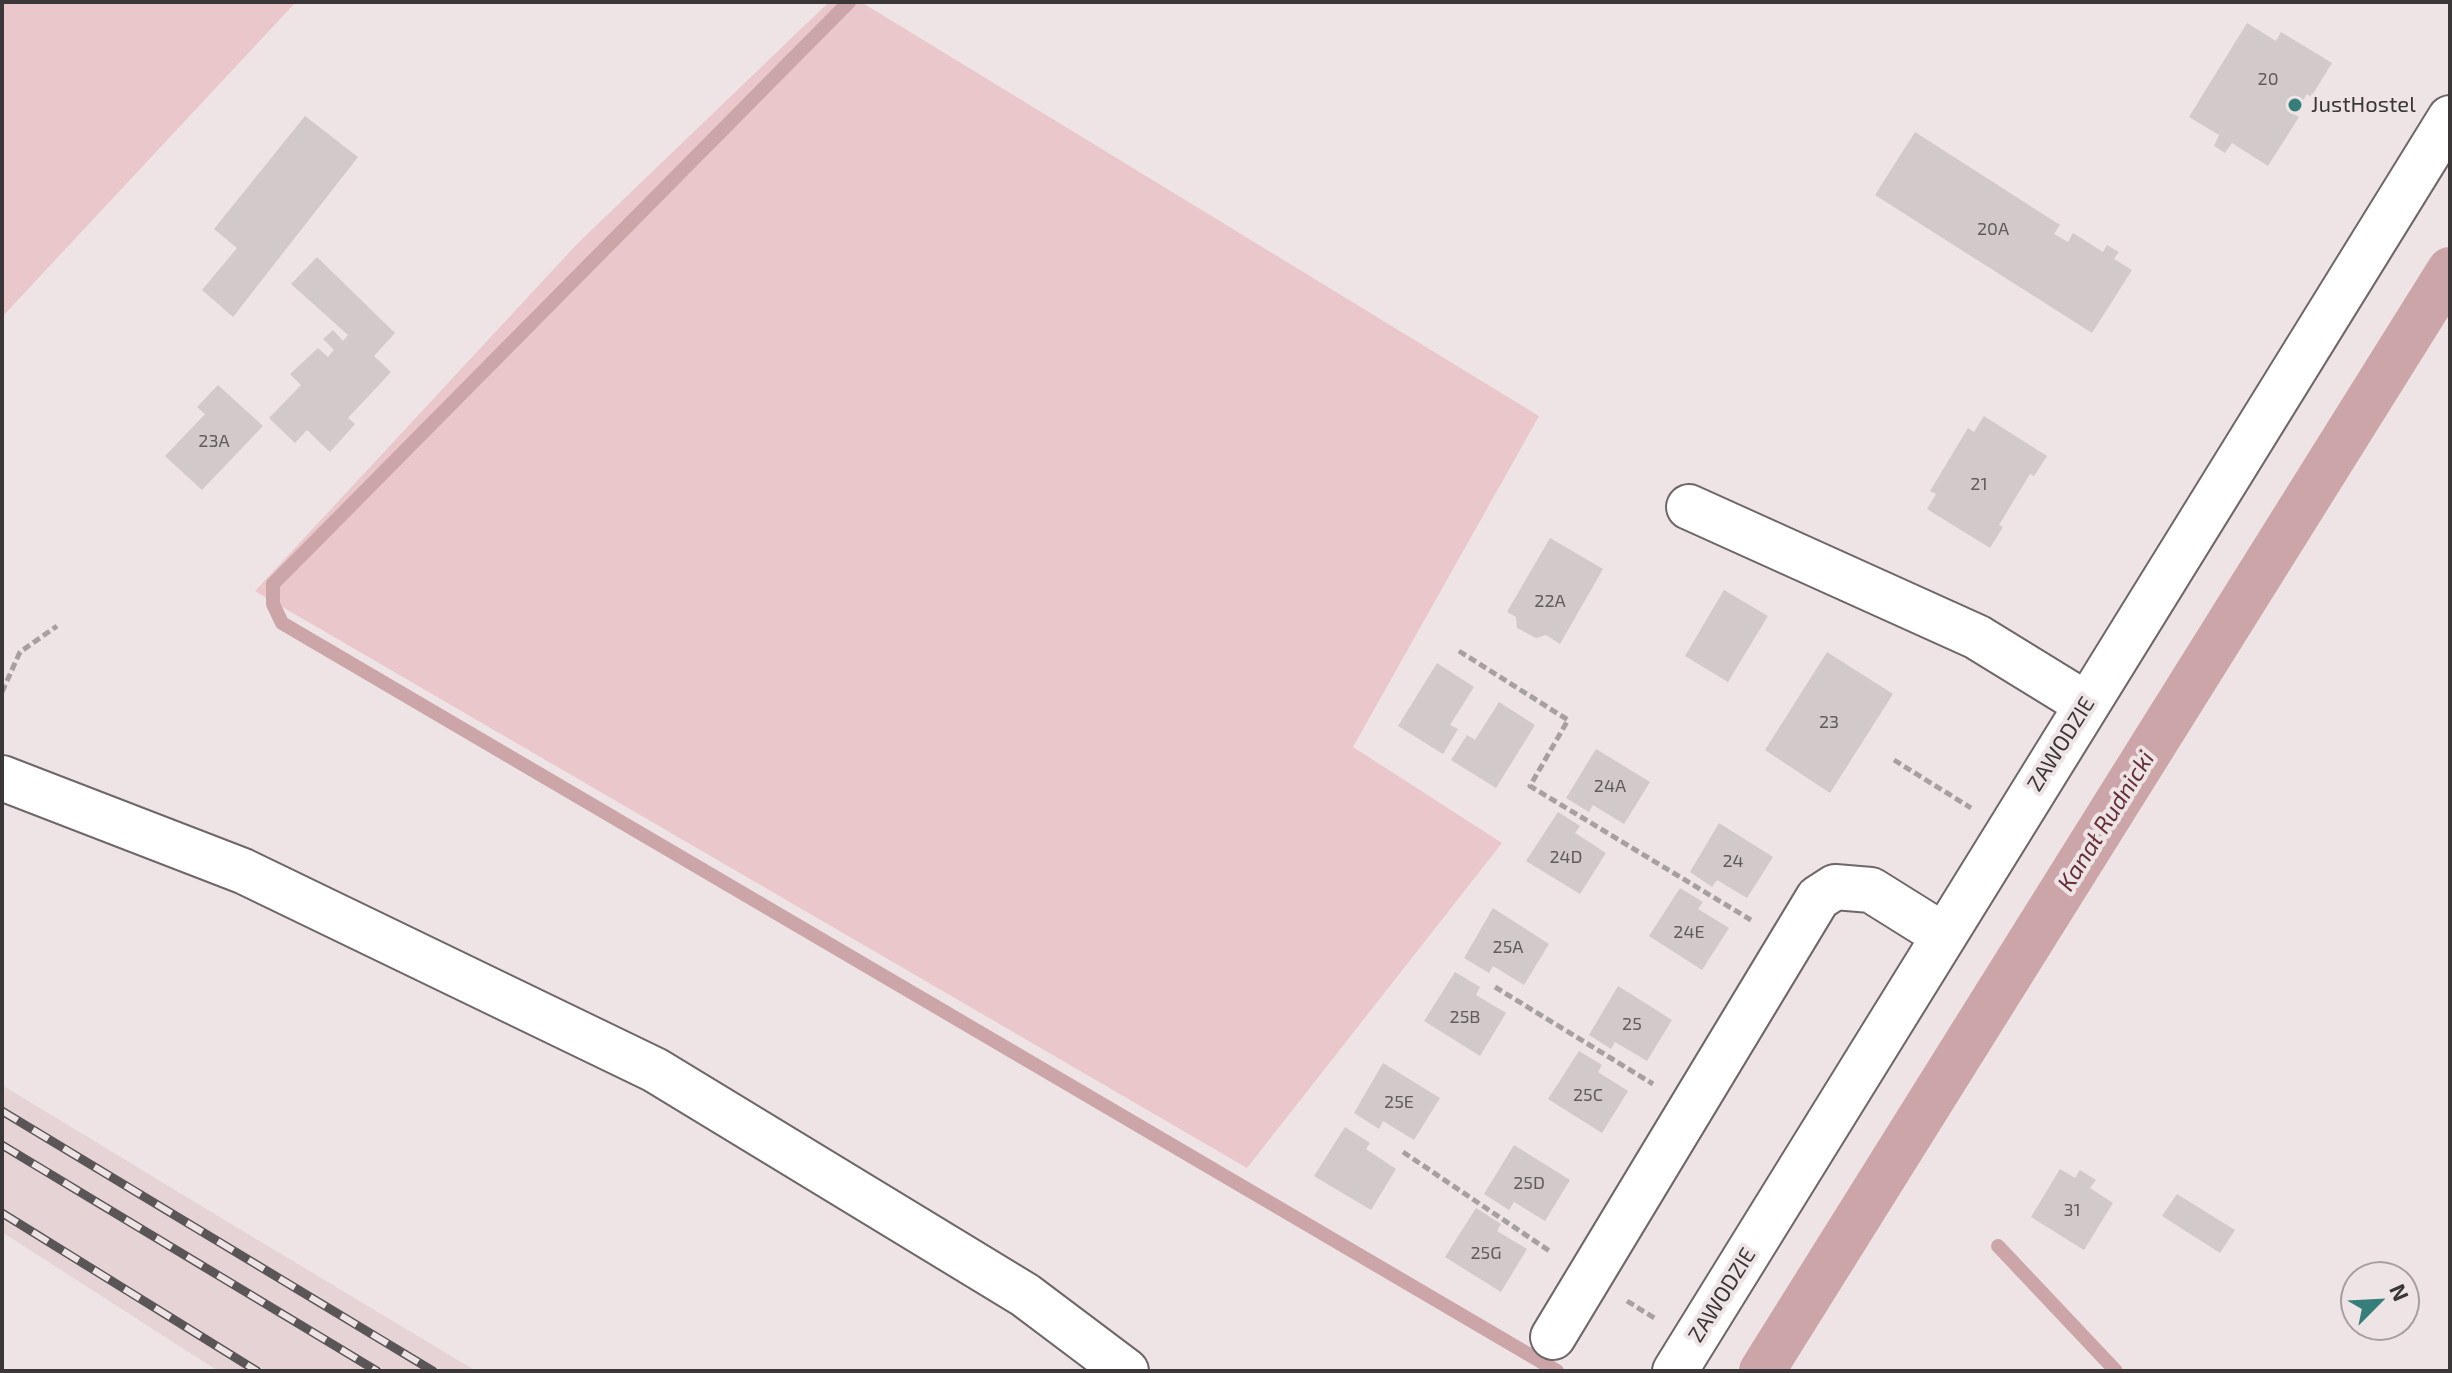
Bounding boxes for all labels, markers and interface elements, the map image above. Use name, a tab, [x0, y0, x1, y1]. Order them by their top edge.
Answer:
house number: 20	[2258, 68, 2278, 90]
place label: JustHostel	[2311, 92, 2416, 118]
marker: JustHostel	[2286, 96, 2304, 114]
house number: 20A	[1977, 218, 2009, 240]
house number: 23A	[198, 430, 230, 452]
house number: 21	[1970, 473, 1988, 495]
house number: 22A	[1534, 590, 1566, 612]
street label: ZAWODZIE	[2022, 692, 2100, 796]
house number: 23	[1819, 711, 1839, 733]
water label: Kanał Rudnicki	[2051, 746, 2161, 896]
house number: 24A	[1594, 775, 1626, 797]
house number: 24D	[1549, 846, 1583, 868]
house number: 24	[1722, 850, 1744, 872]
house number: 24E	[1673, 921, 1705, 943]
house number: 25A	[1493, 936, 1523, 958]
house number: 25B	[1450, 1006, 1480, 1028]
house number: 25	[1622, 1013, 1642, 1035]
house number: 25C	[1573, 1084, 1603, 1106]
house number: 25E	[1384, 1091, 1414, 1113]
house number: 25D	[1513, 1172, 1545, 1194]
house number: 31	[2063, 1199, 2081, 1221]
house number: 25G	[1470, 1242, 1502, 1264]
street label: ZAWODZIE	[1683, 1243, 1761, 1347]
north arrow	[2340, 1261, 2420, 1341]
text: N	[2385, 1279, 2415, 1305]

